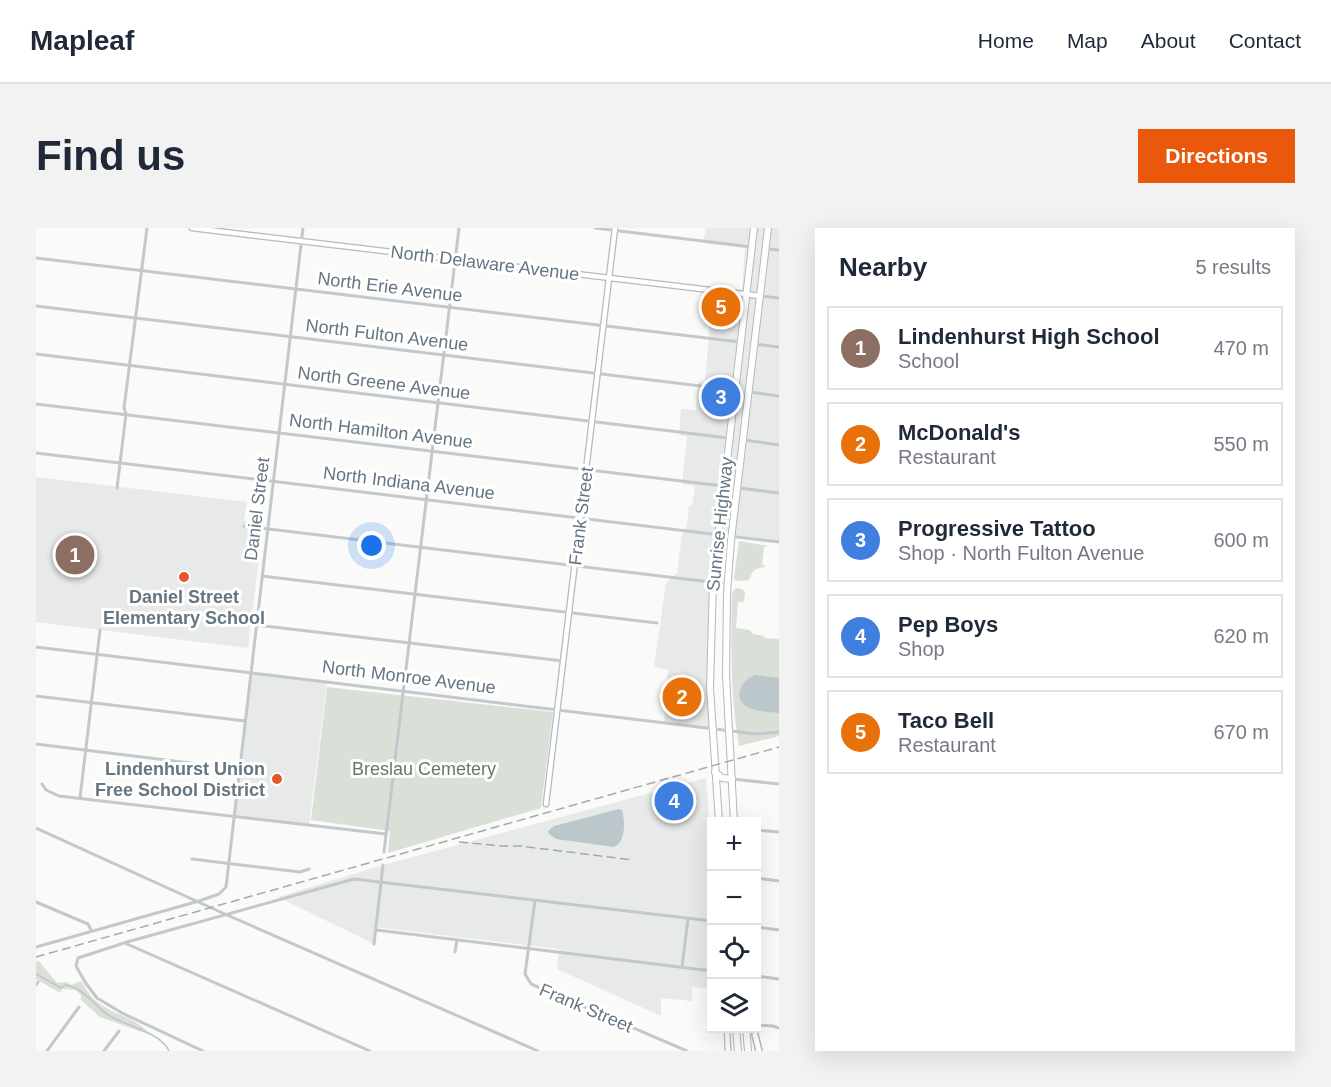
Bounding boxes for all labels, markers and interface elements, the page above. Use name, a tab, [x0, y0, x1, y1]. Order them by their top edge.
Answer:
text: Mapleaf	[30, 25, 134, 56]
text: Home	[978, 29, 1034, 52]
text: Map	[1067, 29, 1108, 52]
text: About	[1141, 29, 1196, 52]
text: Contact	[1229, 29, 1301, 52]
button: Directions	[1138, 129, 1295, 183]
text: Find us	[36, 132, 185, 179]
street label: North Delaware Avenue	[390, 242, 580, 284]
text: Nearby	[839, 252, 927, 282]
text: 5 results	[1195, 256, 1271, 278]
street label: North Erie Avenue	[316, 268, 464, 306]
pin: 5	[702, 284, 740, 329]
street label: North Fulton Avenue	[305, 315, 469, 355]
text: Lindenhurst High School	[898, 324, 1160, 349]
text: 1	[855, 337, 866, 359]
text: 470 m	[1213, 337, 1269, 359]
text: School	[898, 350, 959, 372]
street label: North Greene Avenue	[297, 362, 471, 404]
pin: 3	[702, 374, 740, 420]
street label: North Hamilton Avenue	[288, 410, 474, 452]
text: McDonald's	[898, 420, 1021, 445]
text: 2	[855, 433, 866, 455]
text: 550 m	[1213, 433, 1269, 455]
text: Restaurant	[898, 446, 996, 468]
street label: Daniel Street	[241, 456, 273, 562]
street label: Sunrise Highway	[703, 456, 737, 592]
street label: North Indiana Avenue	[322, 463, 496, 503]
street label: Frank Street	[565, 466, 597, 566]
text: Progressive Tattoo	[898, 516, 1096, 541]
text: 3	[855, 529, 866, 551]
text: 600 m	[1213, 529, 1269, 551]
your location	[357, 531, 386, 560]
pin: 1	[56, 532, 94, 578]
text: Shop · North Fulton Avenue	[898, 542, 1144, 564]
marker: Daniel Street Elementary School	[177, 570, 191, 584]
place label: Daniel Street Elementary School	[103, 587, 265, 628]
text: Pep Boys	[898, 612, 998, 637]
text: 4	[855, 625, 866, 647]
text: 620 m	[1213, 625, 1269, 647]
text: Shop	[898, 638, 945, 660]
street label: North Monroe Avenue	[321, 656, 497, 698]
pin: 2	[662, 674, 702, 720]
text: Taco Bell	[898, 708, 994, 733]
text: 5	[855, 721, 866, 743]
text: 670 m	[1213, 721, 1269, 743]
text: Restaurant	[898, 734, 996, 756]
place label: Lindenhurst Union Free School District	[95, 759, 265, 800]
park label: Breslau Cemetery	[352, 759, 496, 779]
marker: Lindenhurst Union Free School District	[270, 772, 284, 786]
pin: 4	[654, 778, 694, 824]
map controls	[707, 817, 761, 1033]
button: +	[707, 817, 761, 871]
button: −	[707, 871, 761, 925]
button: locate	[707, 925, 761, 979]
street label: Frank Street	[537, 979, 635, 1037]
button: layers	[707, 979, 761, 1033]

